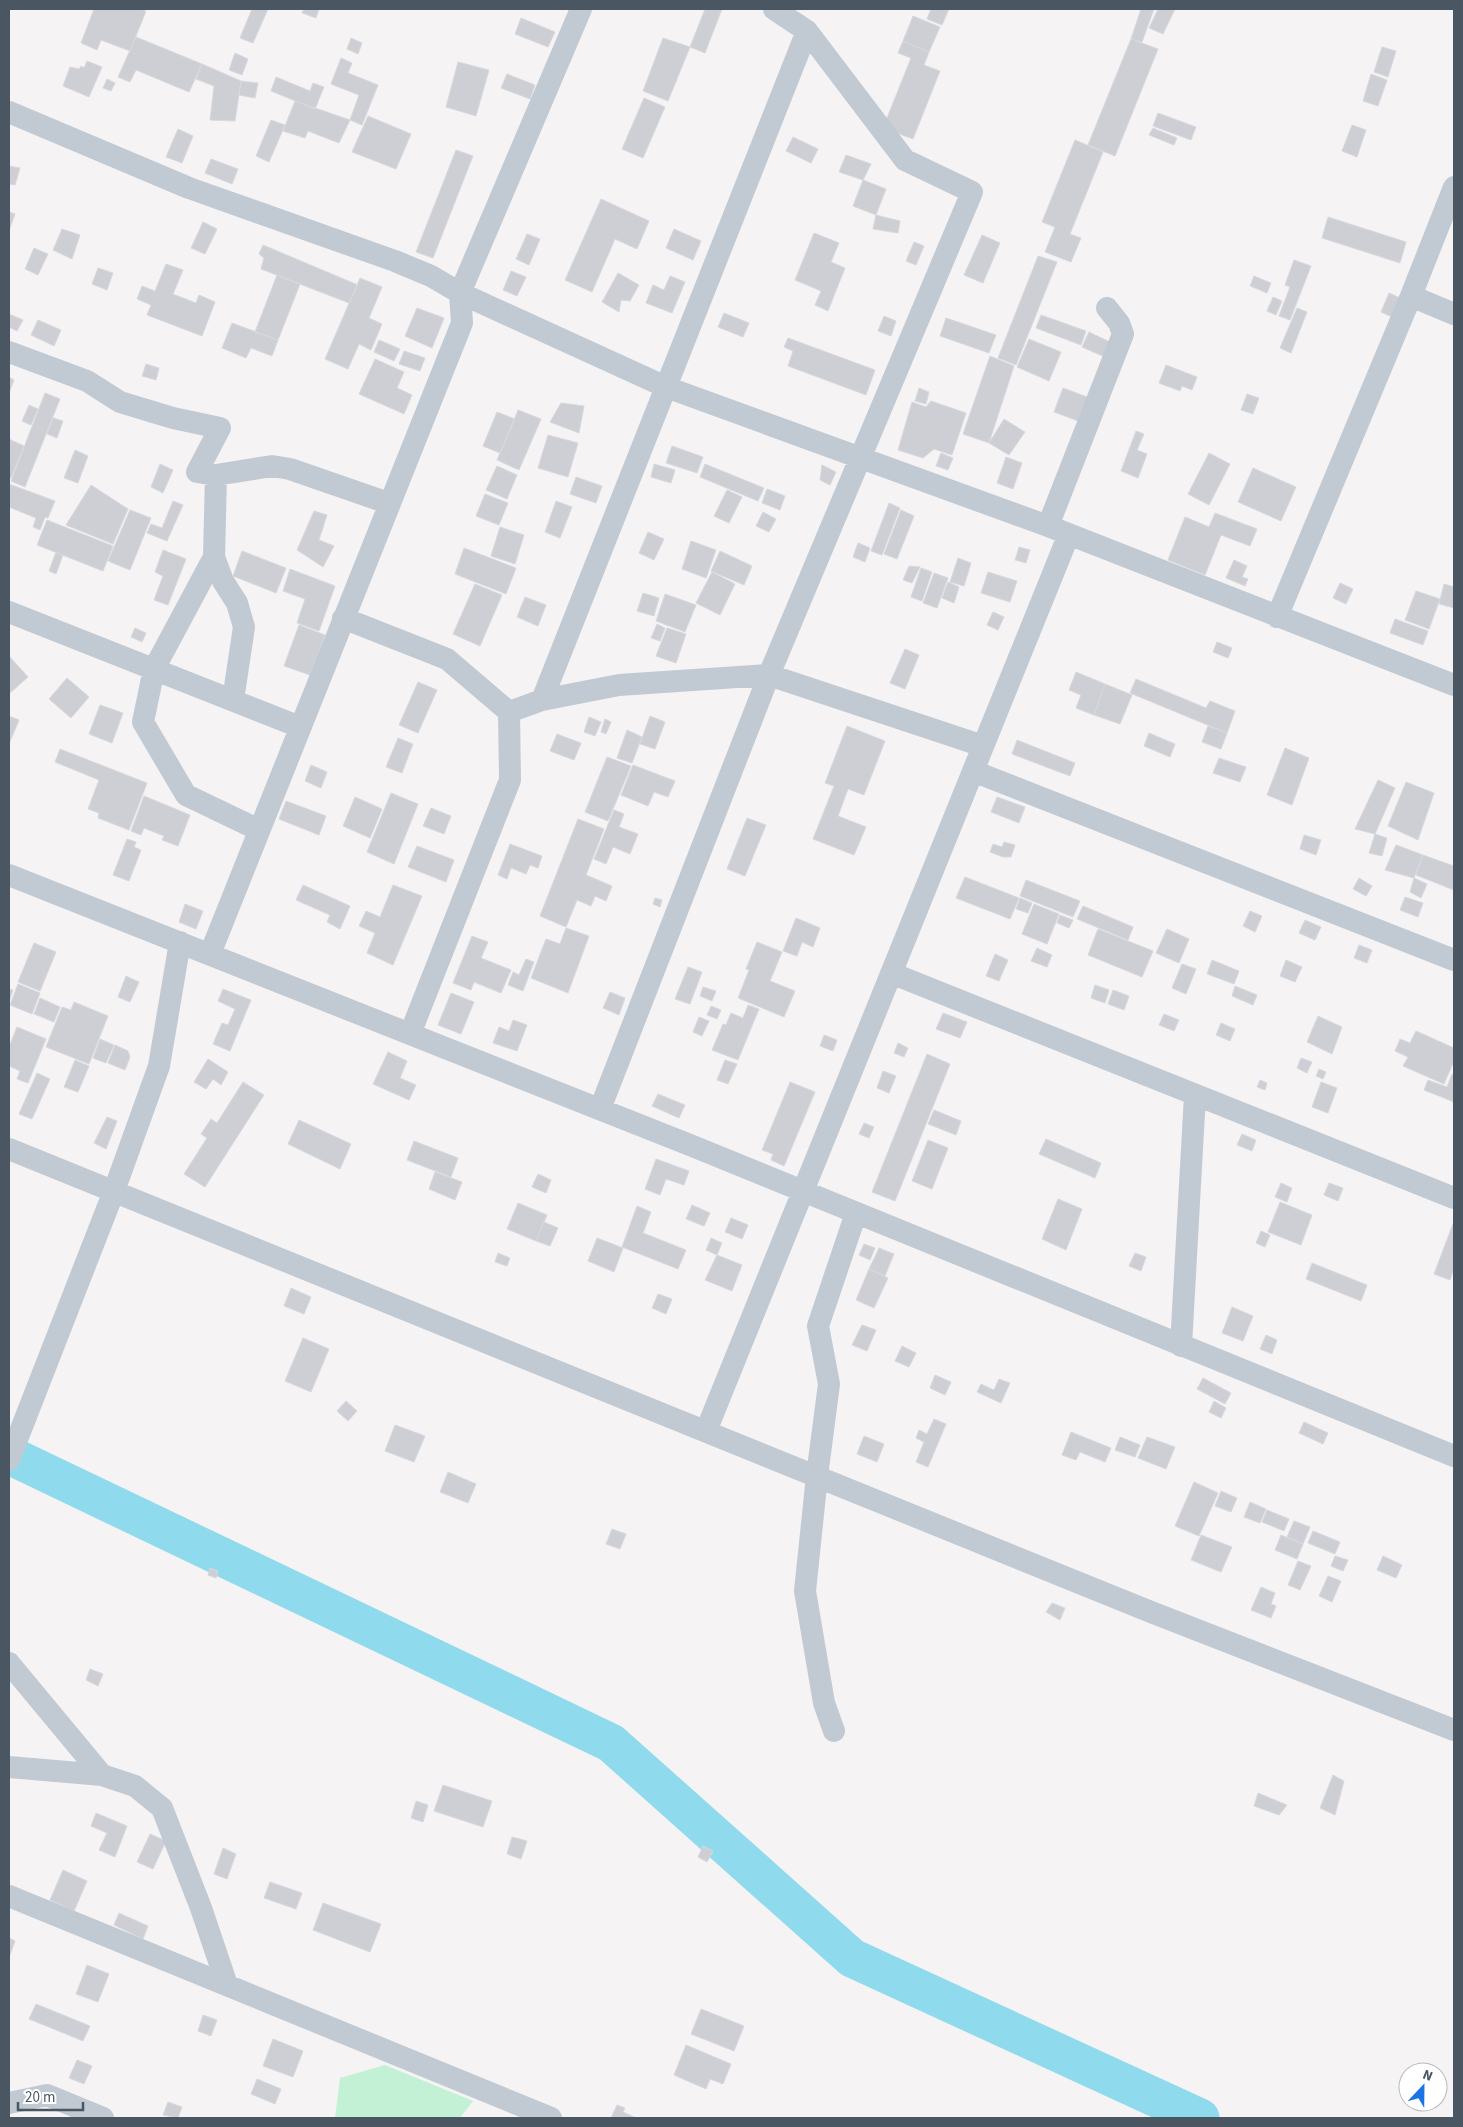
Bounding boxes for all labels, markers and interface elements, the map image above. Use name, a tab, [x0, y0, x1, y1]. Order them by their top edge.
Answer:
north arrow	[1398, 2062, 1448, 2112]
text: N	[1419, 2065, 1436, 2087]
scale bar	[18, 2080, 82, 2112]
text: 20 m	[25, 2087, 55, 2108]

